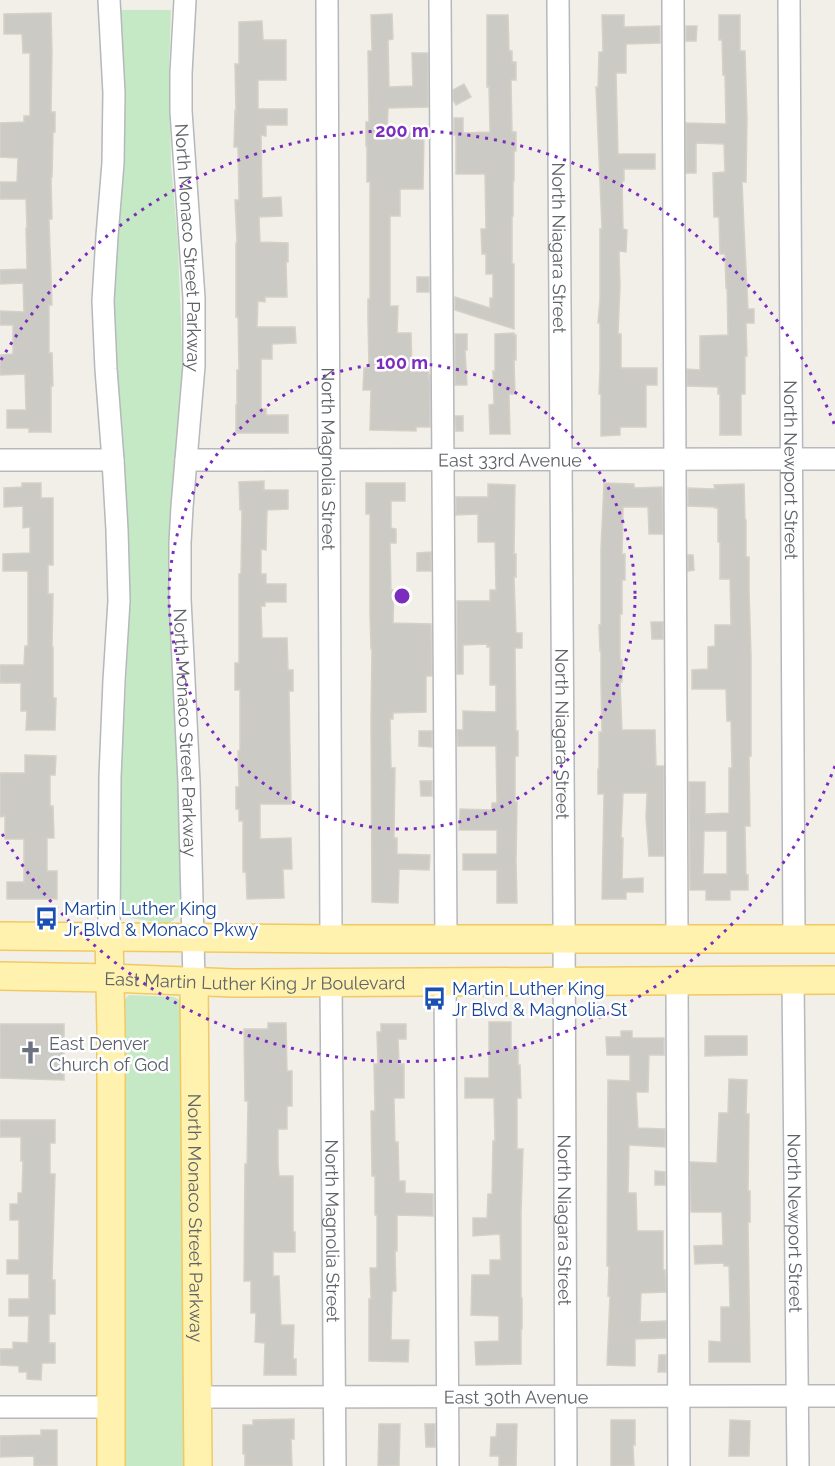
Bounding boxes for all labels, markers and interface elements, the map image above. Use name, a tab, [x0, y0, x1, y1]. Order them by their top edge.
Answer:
text: 200 m	[375, 120, 429, 141]
street label: North Monaco Street Parkway	[171, 123, 205, 373]
street label: North Niagara Street	[549, 162, 571, 334]
text: 100 m	[376, 352, 428, 373]
street label: North Magnolia Street	[318, 367, 340, 551]
street label: North Newport Street	[781, 380, 802, 560]
street label: East 33rd Avenue	[438, 449, 582, 470]
centre of rings	[392, 586, 412, 606]
street label: North Monaco Street Parkway	[170, 608, 201, 857]
street label: North Niagara Street	[552, 648, 574, 820]
place label: Martin Luther King Jr Blvd & Monaco Pkwy	[64, 898, 258, 940]
bus stop icon: Martin Luther King Jr Blvd & Monaco Pkwy	[33, 905, 59, 931]
street label: East Martin Luther King Jr Boulevard	[104, 967, 406, 994]
place label: Martin Luther King Jr Blvd & Magnolia St	[452, 978, 627, 1020]
bus stop icon: Martin Luther King Jr Blvd & Magnolia St	[421, 985, 447, 1011]
place label: East Denver Church of God	[49, 1033, 169, 1075]
church icon: East Denver Church of God	[18, 1040, 44, 1066]
street label: North Monaco Street Parkway	[184, 1094, 207, 1343]
street label: North Newport Street	[784, 1133, 807, 1313]
street label: North Niagara Street	[554, 1134, 576, 1306]
street label: North Magnolia Street	[322, 1139, 344, 1323]
street label: East 30th Avenue	[444, 1386, 589, 1407]

